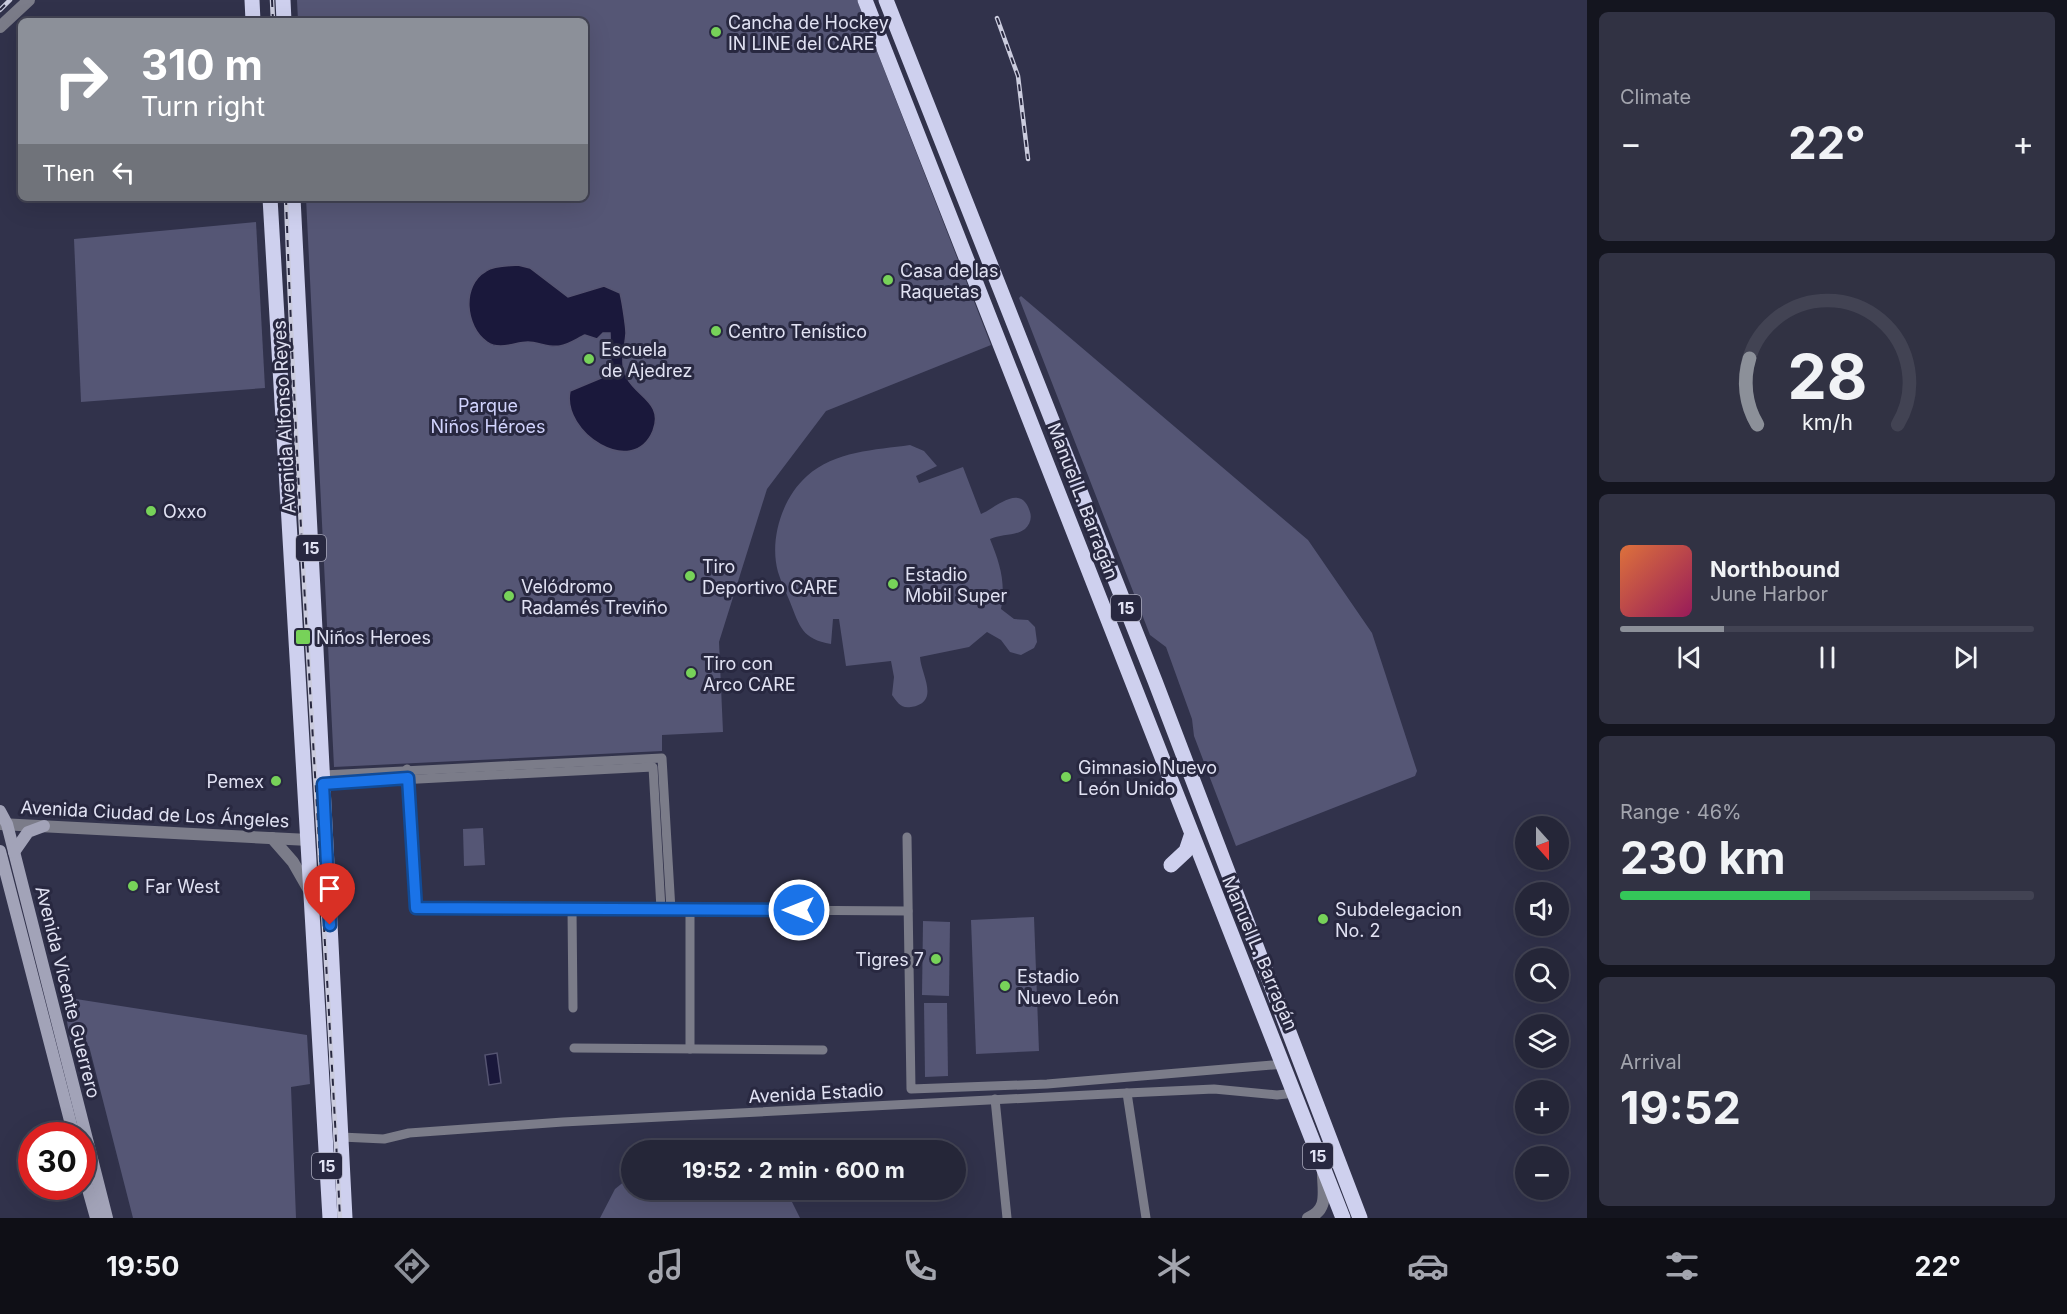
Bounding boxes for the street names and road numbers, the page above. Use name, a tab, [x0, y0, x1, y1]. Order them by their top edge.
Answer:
street label: Avenida Alfonso Reyes	[268, 320, 300, 514]
street label: Manuel L. Barragán	[1044, 420, 1122, 582]
road number: 15	[296, 535, 326, 561]
road number: 15	[1111, 595, 1141, 621]
street label: Avenida Ciudad de Los Ángeles	[20, 795, 290, 832]
street label: Manuel L. Barragán	[1218, 873, 1302, 1033]
street label: Avenida Vicente Guerrero	[31, 884, 105, 1100]
street label: Avenida Estadio	[748, 1079, 884, 1107]
road number: 15	[1303, 1143, 1333, 1169]
road number: 15	[312, 1153, 342, 1179]

